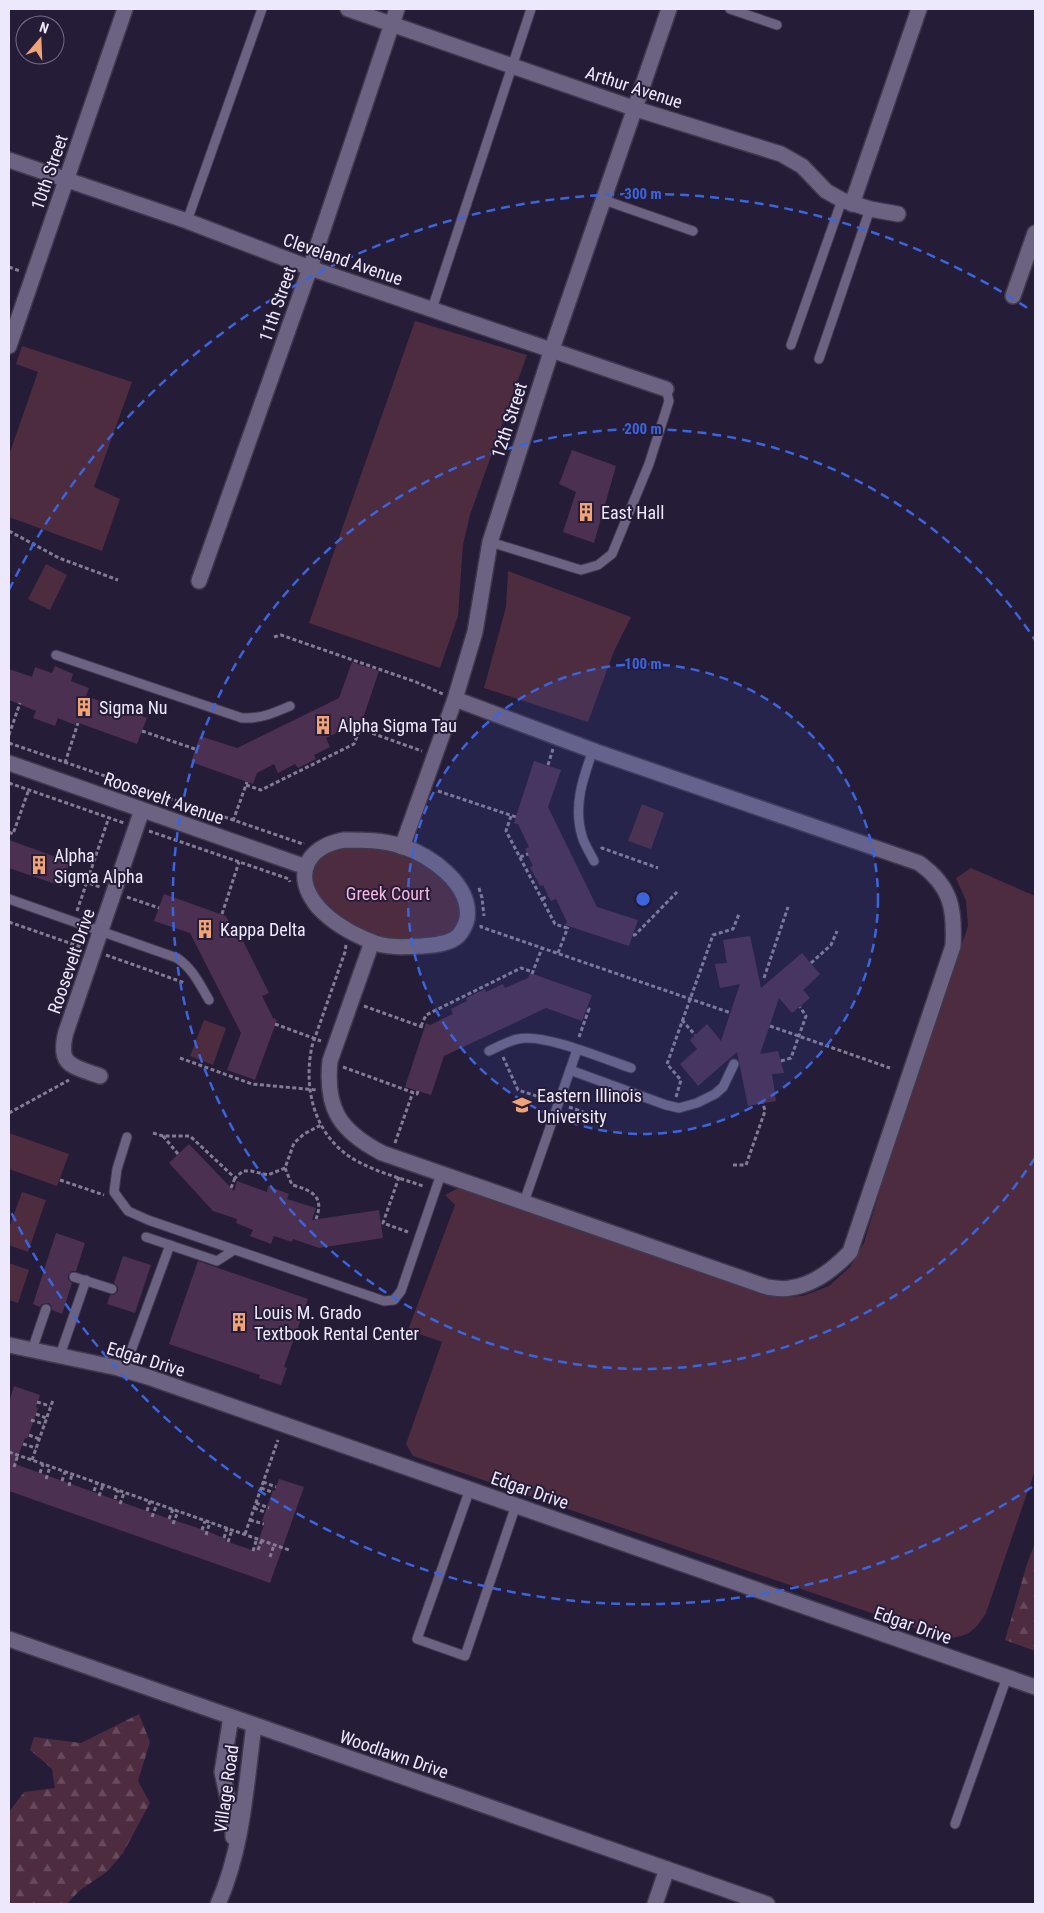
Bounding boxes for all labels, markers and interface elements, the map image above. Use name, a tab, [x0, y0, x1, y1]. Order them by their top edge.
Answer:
north arrow	[15, 15, 65, 65]
text: N	[38, 19, 51, 37]
street label: Arthur Avenue	[583, 61, 685, 113]
street label: 10th Street	[26, 132, 72, 212]
text: 300 m	[624, 185, 662, 203]
street label: Cleveland Avenue	[280, 229, 406, 289]
street label: 11th Street	[254, 264, 300, 344]
street label: 12th Street	[487, 380, 531, 460]
text: 200 m	[624, 420, 662, 438]
building icon: East Hall	[575, 501, 597, 523]
place label: East Hall	[601, 502, 664, 523]
text: 100 m	[624, 655, 662, 673]
building icon: Sigma Nu	[73, 696, 95, 718]
place label: Sigma Nu	[99, 697, 168, 718]
building icon: Alpha Sigma Tau	[312, 714, 334, 736]
place label: Alpha Sigma Tau	[338, 715, 457, 736]
street label: Roosevelt Avenue	[101, 768, 227, 828]
place label: Alpha Sigma Alpha	[54, 845, 143, 887]
building icon: Alpha Sigma Alpha	[28, 854, 50, 876]
park label: Greek Court	[346, 883, 430, 904]
centre of rings	[634, 890, 652, 908]
street label: Roosevelt Drive	[43, 906, 99, 1016]
building icon: Kappa Delta	[194, 918, 216, 940]
place label: Kappa Delta	[220, 919, 306, 940]
place label: Eastern Illinois University	[537, 1085, 642, 1127]
school or university icon: Eastern Illinois University	[511, 1094, 533, 1116]
place label: Louis M. Grado Textbook Rental Center	[254, 1302, 419, 1344]
building icon: Louis M. Grado Textbook Rental Center	[228, 1311, 250, 1333]
street label: Edgar Drive	[104, 1337, 188, 1381]
street label: Edgar Drive	[488, 1467, 572, 1513]
street label: Edgar Drive	[871, 1602, 955, 1648]
street label: Woodlawn Drive	[337, 1726, 451, 1782]
street label: Village Road	[209, 1744, 243, 1834]

